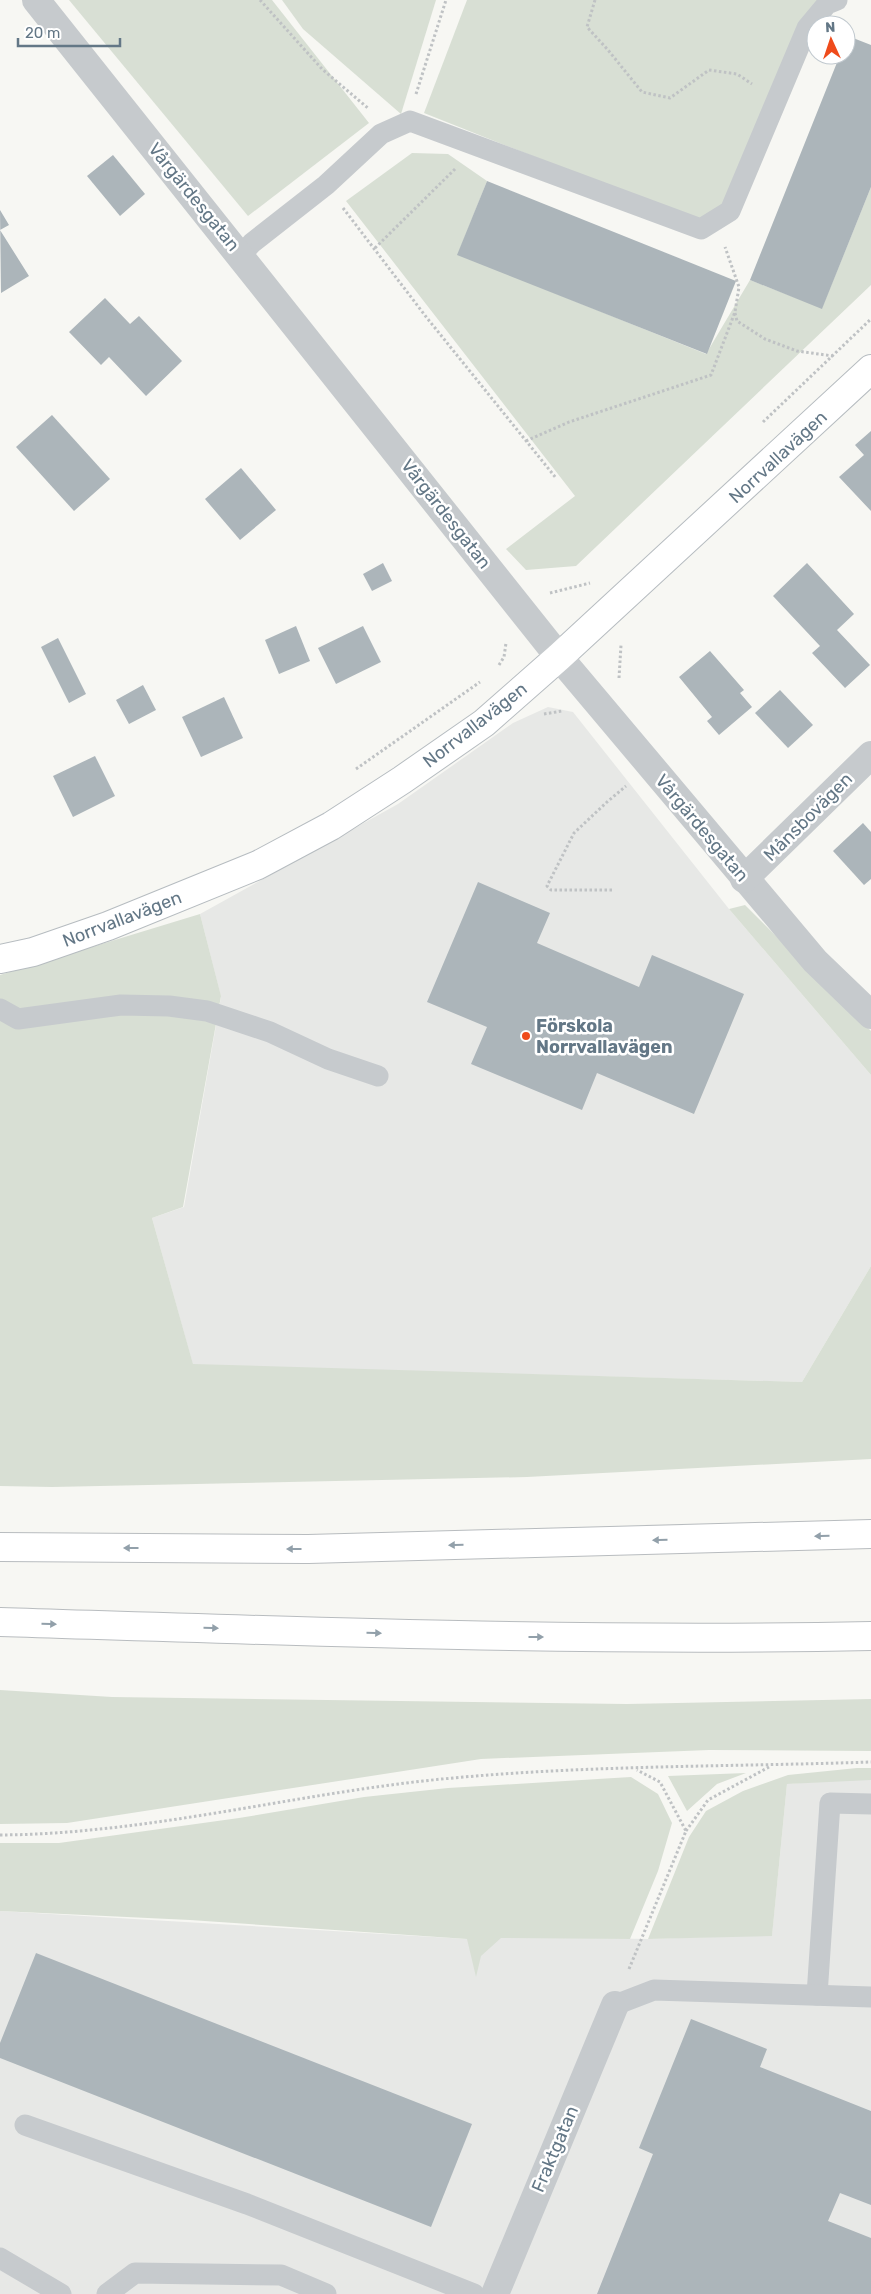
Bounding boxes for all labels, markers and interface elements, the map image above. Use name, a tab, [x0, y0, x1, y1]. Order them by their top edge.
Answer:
scale bar	[18, 15, 120, 47]
north arrow	[806, 15, 856, 65]
text: N	[825, 19, 836, 36]
text: 20 m	[25, 24, 60, 42]
street label: Vårgärdesgatan	[144, 138, 244, 256]
street label: Norrvallavägen	[724, 406, 832, 508]
street label: Vårgärdesgatan	[396, 455, 496, 573]
street label: Norrvallavägen	[419, 678, 531, 772]
street label: Månsbovägen	[759, 768, 857, 866]
street label: Vårgärdesgatan	[651, 770, 753, 886]
street label: Norrvallavägen	[59, 886, 185, 952]
place label: Förskola Norrvallavägen	[536, 1015, 672, 1058]
marker: Förskola Norrvallavägen	[520, 1030, 532, 1042]
one-way arrow	[814, 1532, 830, 1540]
one-way arrow	[652, 1536, 668, 1544]
one-way arrow	[448, 1541, 464, 1549]
one-way arrow	[123, 1544, 139, 1552]
one-way arrow	[285, 1545, 301, 1553]
one-way arrow	[41, 1620, 57, 1628]
one-way arrow	[203, 1625, 219, 1633]
one-way arrow	[366, 1630, 382, 1638]
one-way arrow	[528, 1633, 544, 1641]
street label: Fraktgatan	[527, 2102, 583, 2196]

